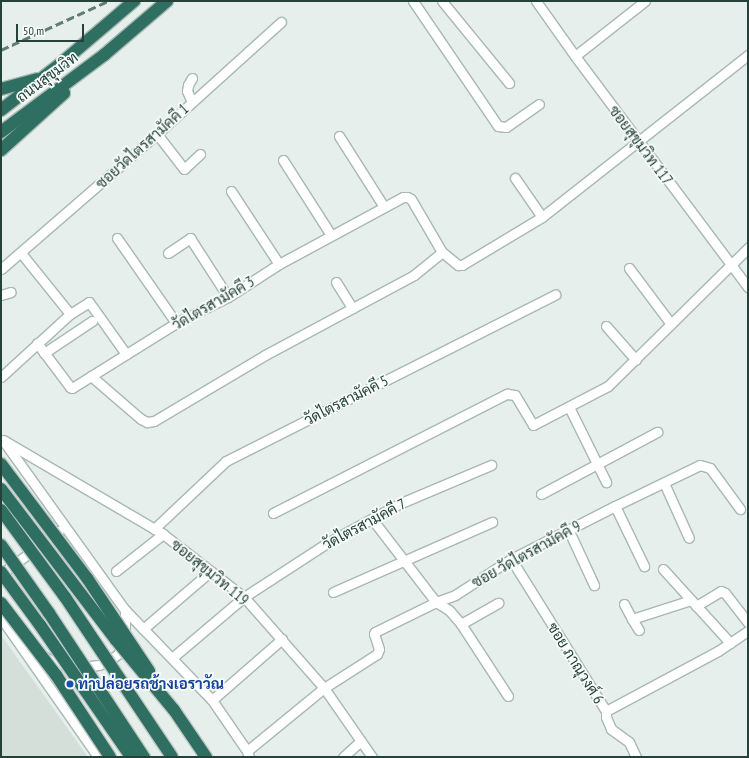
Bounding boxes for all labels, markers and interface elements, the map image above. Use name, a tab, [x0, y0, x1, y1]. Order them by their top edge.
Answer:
scale bar	[18, 16, 86, 42]
text: 50 m	[23, 23, 44, 38]
street label: ถนนสุขุมวิท	[13, 48, 81, 106]
street label: ซอยวัดไตรสามัคคี 1	[92, 100, 192, 192]
street label: ซอยสุขุมวิท 117	[605, 102, 677, 188]
street label: วัดไตรสามัคคี 3	[169, 272, 257, 334]
street label: วัดไตรสามัคคี 5	[301, 371, 391, 429]
street label: วัดไตรสามัคคี 7	[319, 494, 409, 554]
street label: ซอย วัดไตรสามัคคี 9	[468, 517, 584, 591]
street label: ซอยสุขุมวิท 119	[168, 535, 252, 609]
street label: ซอย ภาณุวงศ์ 6	[544, 619, 608, 707]
place label: ท่าปล่อยรถช้างเอราวัณ	[78, 675, 224, 693]
marker: ท่าปล่อยรถช้างเอราวัณ	[65, 679, 75, 689]

